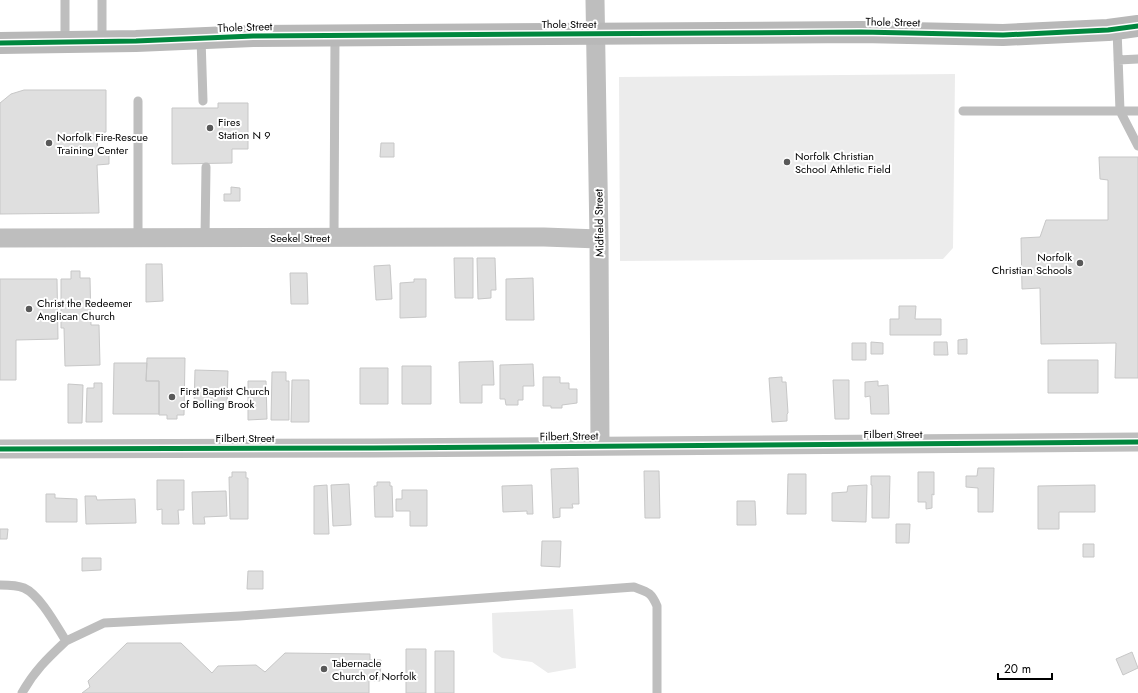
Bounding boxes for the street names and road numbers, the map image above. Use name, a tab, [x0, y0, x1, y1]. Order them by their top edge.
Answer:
street label: Thole Street	[866, 14, 921, 30]
street label: Thole Street	[542, 16, 597, 32]
street label: Thole Street	[217, 18, 273, 36]
street label: Midfield Street	[590, 188, 608, 257]
street label: Seekel Street	[270, 230, 330, 246]
street label: Filbert Street	[864, 426, 923, 442]
street label: Filbert Street	[539, 427, 599, 445]
street label: Filbert Street	[216, 430, 275, 446]

